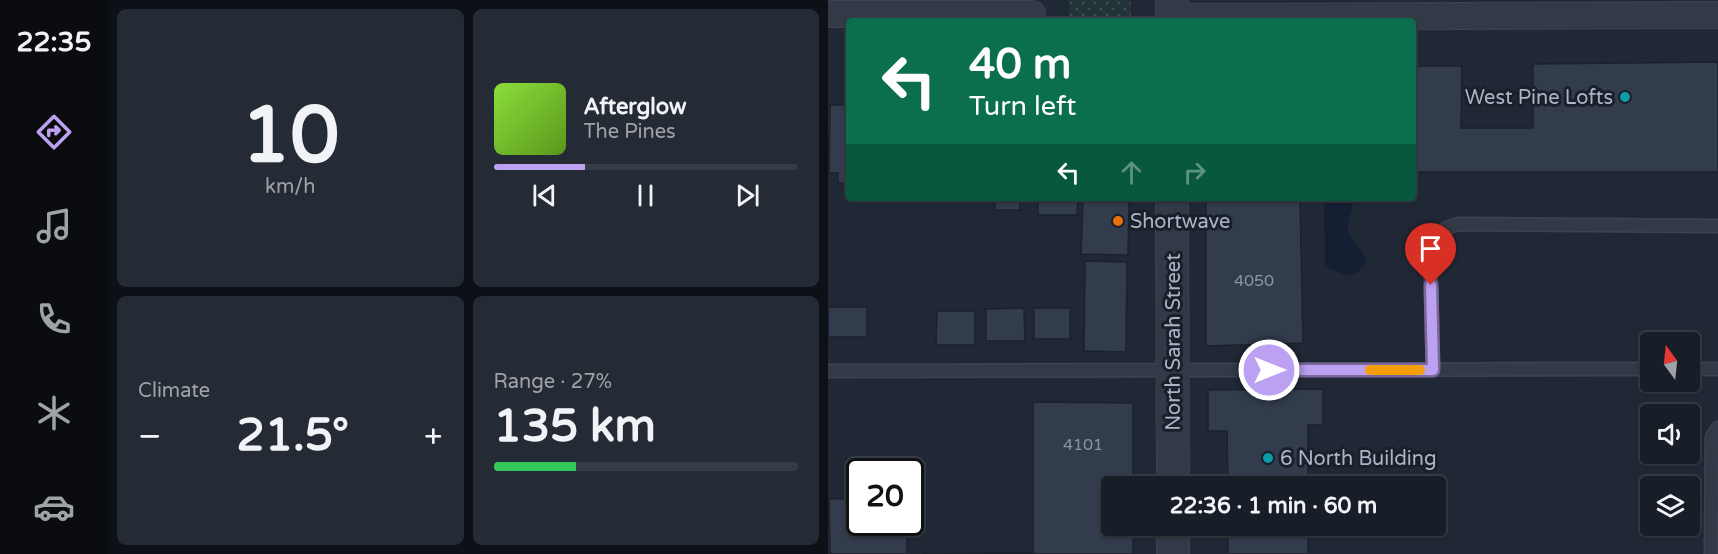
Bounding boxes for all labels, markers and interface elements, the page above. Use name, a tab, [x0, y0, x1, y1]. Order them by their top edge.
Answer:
text: 22:35	[17, 26, 91, 59]
text: 40 m	[969, 39, 1071, 90]
icon: left	[870, 42, 948, 120]
place label: West Pine Lofts	[1465, 86, 1613, 110]
text: 10	[241, 89, 339, 183]
text: Turn left	[969, 90, 1076, 123]
marker: West Pine Lofts	[1618, 90, 1632, 104]
text: Afterglow	[584, 94, 686, 120]
icon: directions	[33, 111, 75, 153]
text: The Pines	[584, 120, 676, 144]
icon: left	[1052, 156, 1085, 189]
icon: ahead	[1115, 156, 1148, 189]
icon: right	[1178, 156, 1211, 189]
text: km/h	[265, 175, 315, 199]
icon: previous	[528, 179, 561, 212]
icon: pause	[629, 179, 662, 212]
icon: next	[731, 179, 764, 212]
icon: music	[33, 205, 75, 247]
place label: Shortwave	[1130, 210, 1230, 234]
marker: Shortwave	[1111, 214, 1125, 228]
pin	[1405, 223, 1456, 285]
icon: arrive	[1414, 232, 1447, 265]
street label: North Sarah Street	[1162, 253, 1186, 431]
house number: 4050	[1234, 271, 1274, 291]
icon: phone	[33, 298, 75, 340]
north arrow	[1640, 332, 1700, 392]
map controls	[1640, 332, 1700, 536]
position arrow	[1237, 338, 1301, 402]
text: Range · 27%	[494, 370, 612, 394]
text: Climate	[138, 379, 210, 403]
icon: climate	[33, 392, 75, 434]
text: 135 km	[494, 400, 656, 454]
button: sound	[1640, 404, 1700, 464]
text: 21.5°	[236, 409, 349, 463]
text: −	[138, 417, 162, 456]
text: +	[424, 417, 442, 456]
house number: 4101	[1063, 435, 1103, 455]
place label: 6 North Building	[1280, 447, 1437, 471]
marker: 6 North Building	[1261, 451, 1275, 465]
speed limit sign: 20	[846, 458, 924, 536]
button: layers	[1640, 476, 1700, 536]
icon: car	[33, 486, 75, 528]
text: 22:36 · 1 min · 60 m	[1170, 493, 1377, 519]

